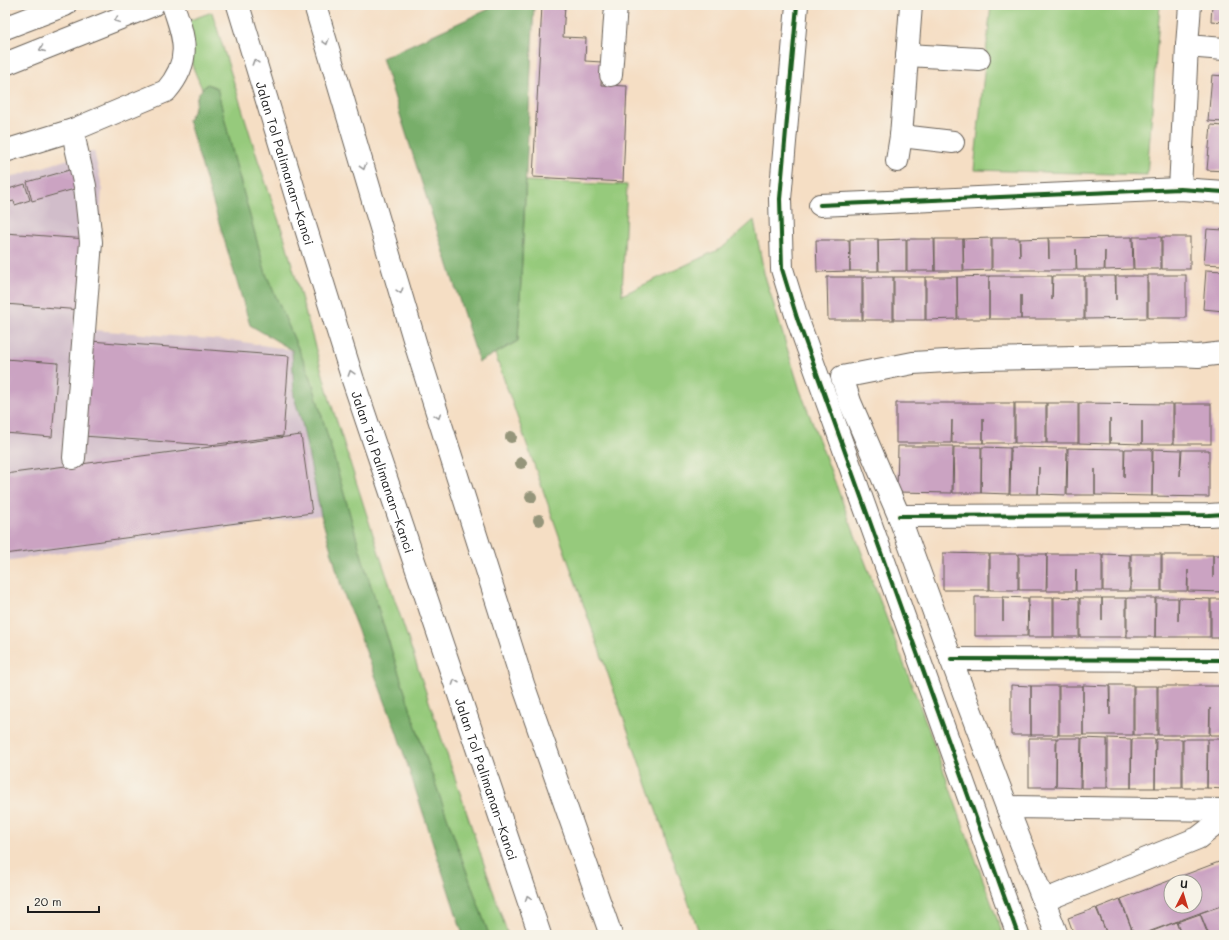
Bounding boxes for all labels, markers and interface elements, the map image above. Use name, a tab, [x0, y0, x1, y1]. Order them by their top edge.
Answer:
one-way arrow	[113, 15, 120, 23]
one-way arrow	[321, 39, 330, 46]
one-way arrow	[39, 45, 46, 53]
one-way arrow	[251, 58, 260, 65]
street label: Jalan Tol Palimanan–Kanci	[253, 79, 319, 247]
one-way arrow	[358, 163, 367, 170]
one-way arrow	[395, 288, 404, 295]
one-way arrow	[347, 370, 356, 377]
street label: Jalan Tol Palimanan–Kanci	[349, 388, 419, 555]
one-way arrow	[433, 412, 442, 419]
one-way arrow	[451, 679, 460, 686]
street label: Jalan Tol Palimanan–Kanci	[452, 695, 523, 862]
north arrow	[1163, 874, 1203, 914]
text: U	[1179, 876, 1188, 891]
scale bar	[28, 888, 99, 914]
text: 20 m	[34, 893, 62, 909]
one-way arrow	[524, 895, 533, 902]

